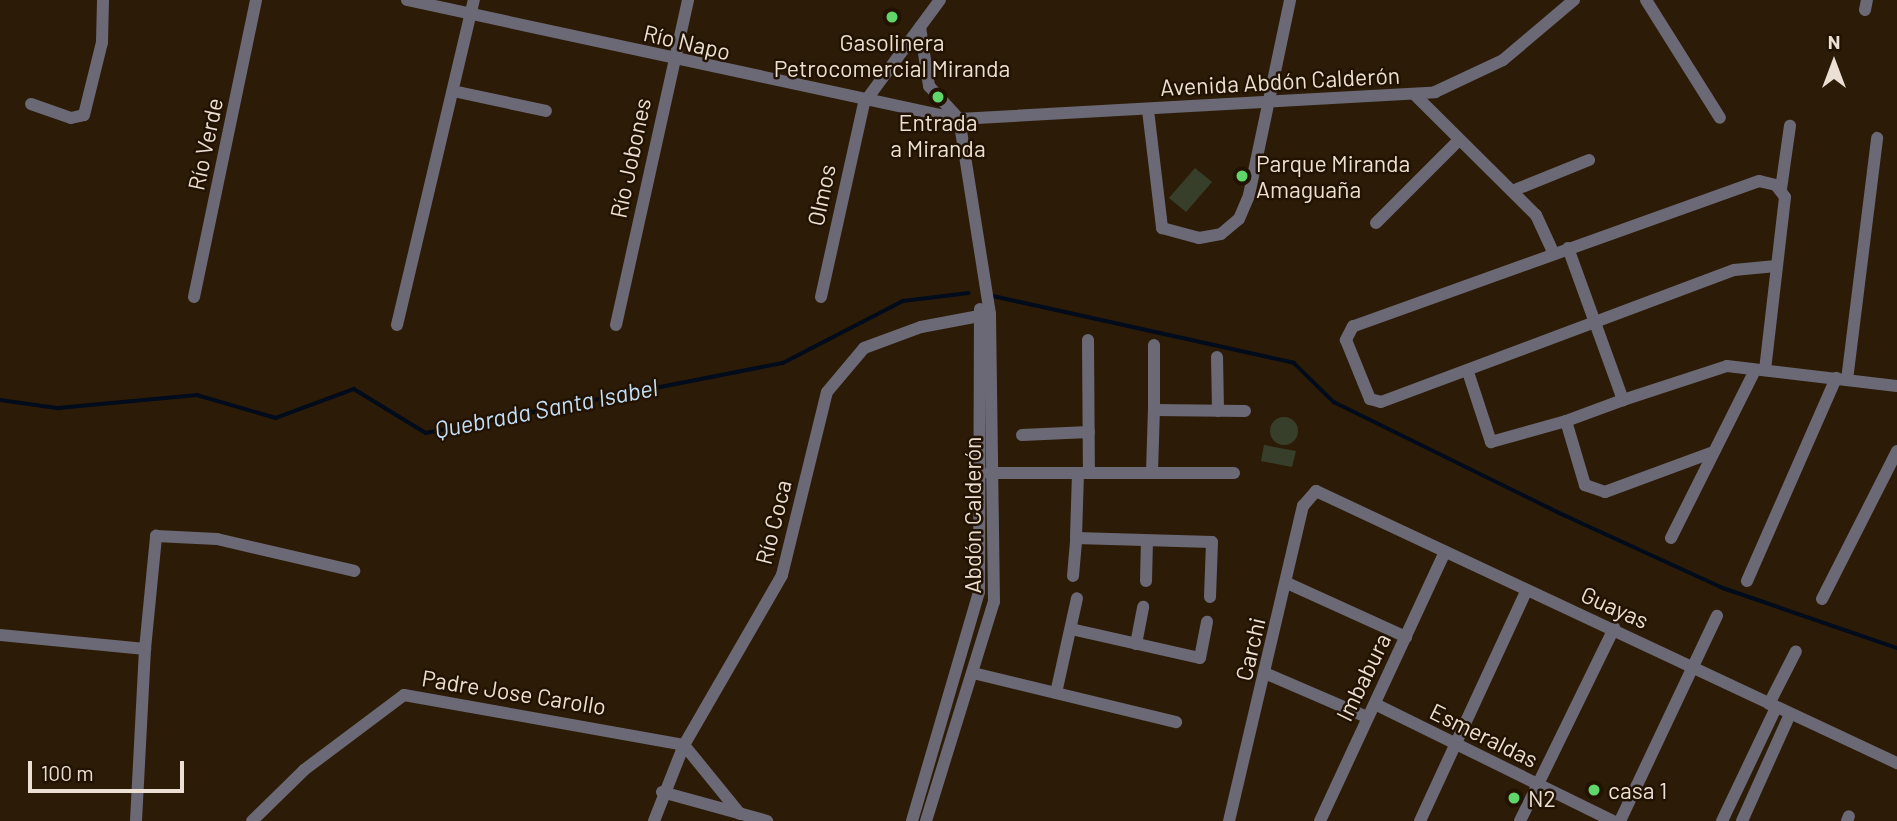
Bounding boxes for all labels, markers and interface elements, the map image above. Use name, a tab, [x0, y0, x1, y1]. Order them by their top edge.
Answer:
marker: Gasolinera Petrocomercial Miranda	[884, 9, 900, 25]
street label: Río Napo	[641, 19, 733, 65]
place label: Gasolinera Petrocomercial Miranda	[774, 28, 1010, 82]
north arrow	[1799, 28, 1869, 98]
text: N	[1828, 30, 1840, 53]
street label: Avenida Abdón Calderón	[1159, 61, 1401, 101]
marker: Entrada a Miranda	[930, 89, 946, 105]
street label: Río Verde	[182, 95, 228, 193]
street label: Río Jobones	[604, 95, 656, 221]
place label: Entrada a Miranda	[890, 108, 986, 162]
place label: Parque Miranda Amaguaña	[1256, 149, 1410, 203]
street label: Olmos	[801, 162, 841, 228]
marker: Parque Miranda Amaguaña	[1234, 168, 1250, 184]
water label: Quebrada Santa Isabel	[432, 372, 660, 444]
street label: Abdón Calderón	[958, 437, 986, 593]
street label: Río Coca	[749, 477, 797, 567]
street label: Guayas	[1577, 580, 1653, 634]
street label: Carchi	[1229, 615, 1271, 683]
street label: Imbabura	[1330, 629, 1396, 725]
street label: Padre Jose Carollo	[420, 664, 608, 720]
street label: Esmeraldas	[1425, 697, 1543, 773]
scale bar	[32, 748, 187, 792]
text: 100 m	[41, 760, 94, 785]
place label: casa 1	[1608, 776, 1667, 804]
marker: casa 1	[1586, 782, 1602, 798]
place label: N2	[1528, 784, 1556, 812]
marker: N2	[1506, 790, 1522, 806]

